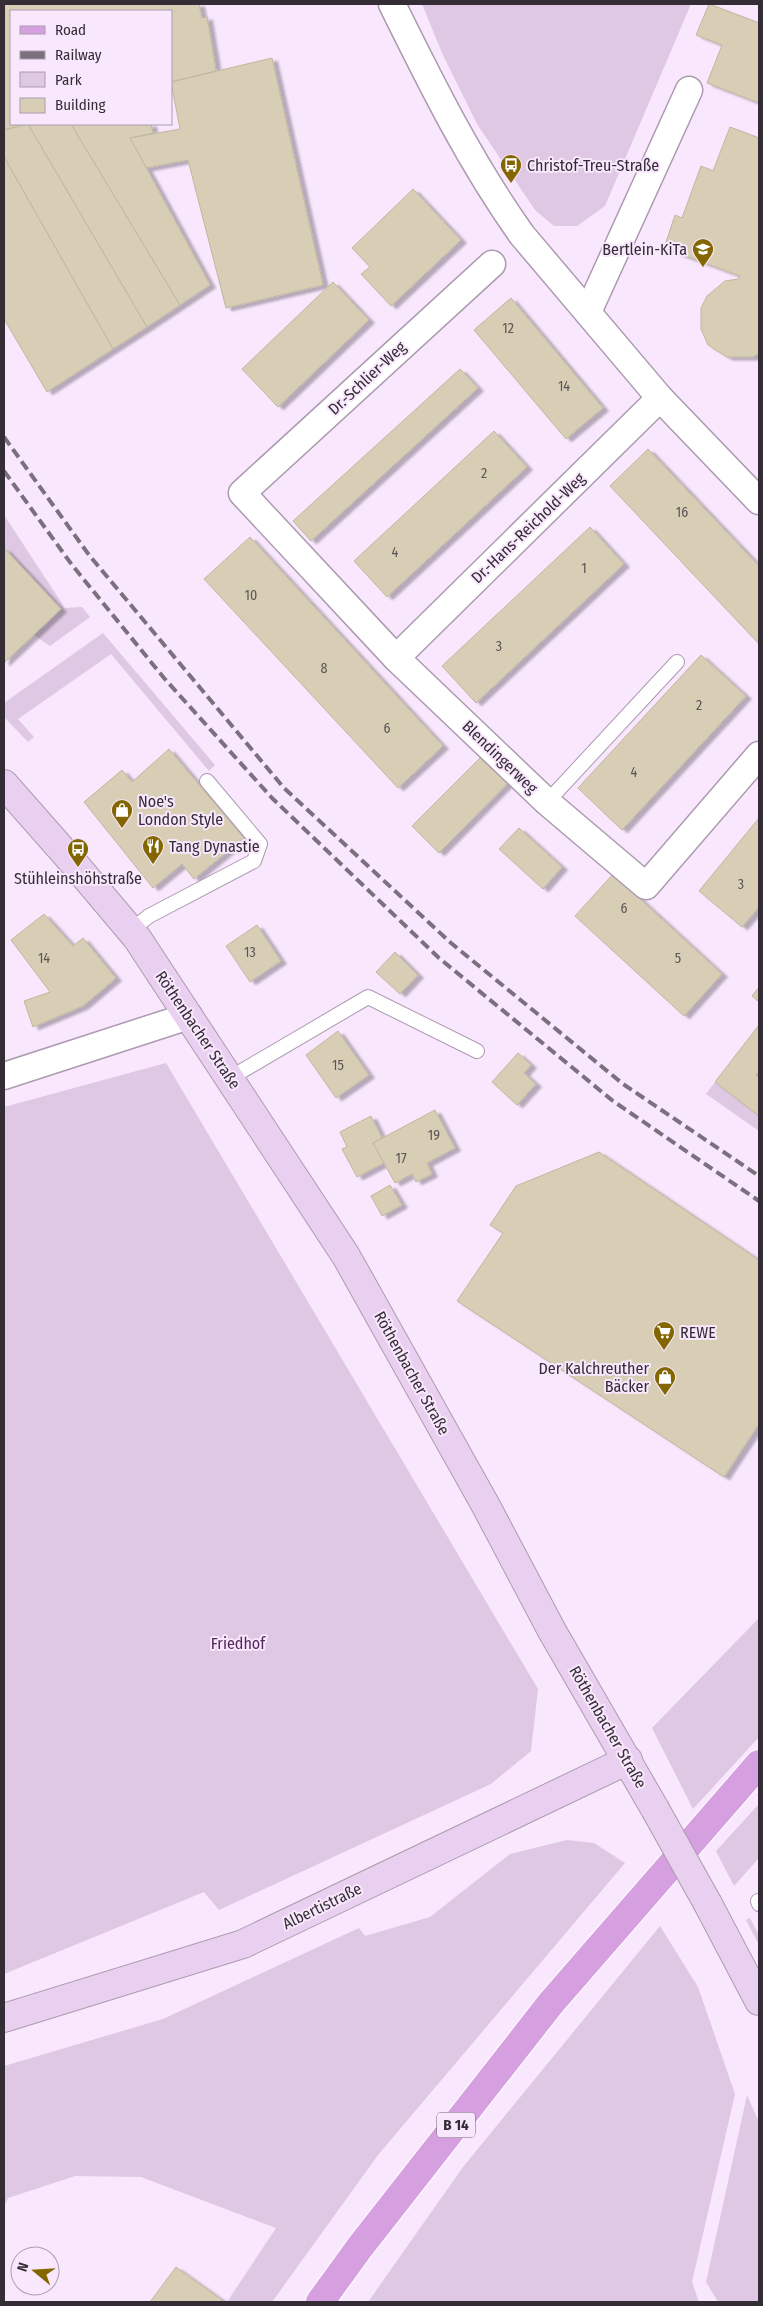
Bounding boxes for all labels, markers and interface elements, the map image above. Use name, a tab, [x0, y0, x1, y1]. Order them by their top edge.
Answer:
legend	[10, 10, 172, 125]
text: Road	[55, 21, 86, 39]
text: Railway	[55, 46, 102, 64]
text: Park	[55, 71, 82, 89]
text: Building	[55, 96, 106, 114]
bus stop icon: Christof-Treu-Straße	[499, 153, 523, 184]
place label: Christof-Treu-Straße	[527, 156, 659, 175]
school or university icon: Bertlein-KiTa	[691, 237, 715, 268]
place label: Bertlein-KiTa	[602, 240, 687, 259]
house number: 12	[502, 320, 514, 337]
street label: Dr.-Schlier-Weg	[324, 337, 410, 419]
house number: 14	[558, 378, 570, 395]
house number: 2	[481, 465, 487, 482]
street label: Dr.-Hans-Reichold-Weg	[467, 469, 589, 587]
house number: 16	[676, 504, 688, 521]
house number: 4	[392, 544, 399, 561]
house number: 1	[581, 560, 587, 577]
house number: 10	[245, 587, 257, 604]
house number: 3	[496, 638, 502, 655]
house number: 8	[321, 660, 328, 677]
house number: 2	[696, 697, 702, 714]
street label: Blendingerweg	[459, 716, 542, 798]
house number: 6	[384, 720, 391, 737]
house number: 4	[631, 764, 638, 781]
place label: Noe's London Style	[138, 792, 223, 829]
shop icon: Noe's London Style	[110, 798, 134, 829]
restaurant icon: Tang Dynastie	[141, 834, 165, 865]
bus stop icon: Stühleinshöhstraße	[66, 837, 90, 868]
place label: Tang Dynastie	[169, 837, 260, 856]
place label: Stühleinshöhstraße	[14, 869, 142, 888]
house number: 3	[738, 876, 744, 893]
house number: 6	[621, 900, 628, 917]
house number: 13	[244, 944, 256, 961]
house number: 14	[38, 950, 50, 967]
house number: 5	[675, 950, 681, 967]
street label: Röthenbacher Straße	[151, 967, 245, 1093]
house number: 15	[332, 1057, 344, 1074]
house number: 19	[428, 1127, 440, 1144]
house number: 17	[395, 1150, 407, 1167]
street label: Röthenbacher Straße	[370, 1308, 454, 1438]
supermarket icon: REWE	[652, 1320, 676, 1351]
place label: REWE	[680, 1323, 716, 1342]
place label: Der Kalchreuther Bäcker	[538, 1359, 649, 1396]
shop icon: Der Kalchreuther Bäcker	[653, 1365, 677, 1396]
park label: Friedhof	[211, 1634, 266, 1653]
street label: Röthenbacher Straße	[565, 1662, 651, 1792]
street label: Albertistraße	[279, 1879, 365, 1933]
road number: B 14	[437, 2112, 475, 2138]
north arrow	[10, 2246, 60, 2296]
text: N	[14, 2261, 32, 2274]

